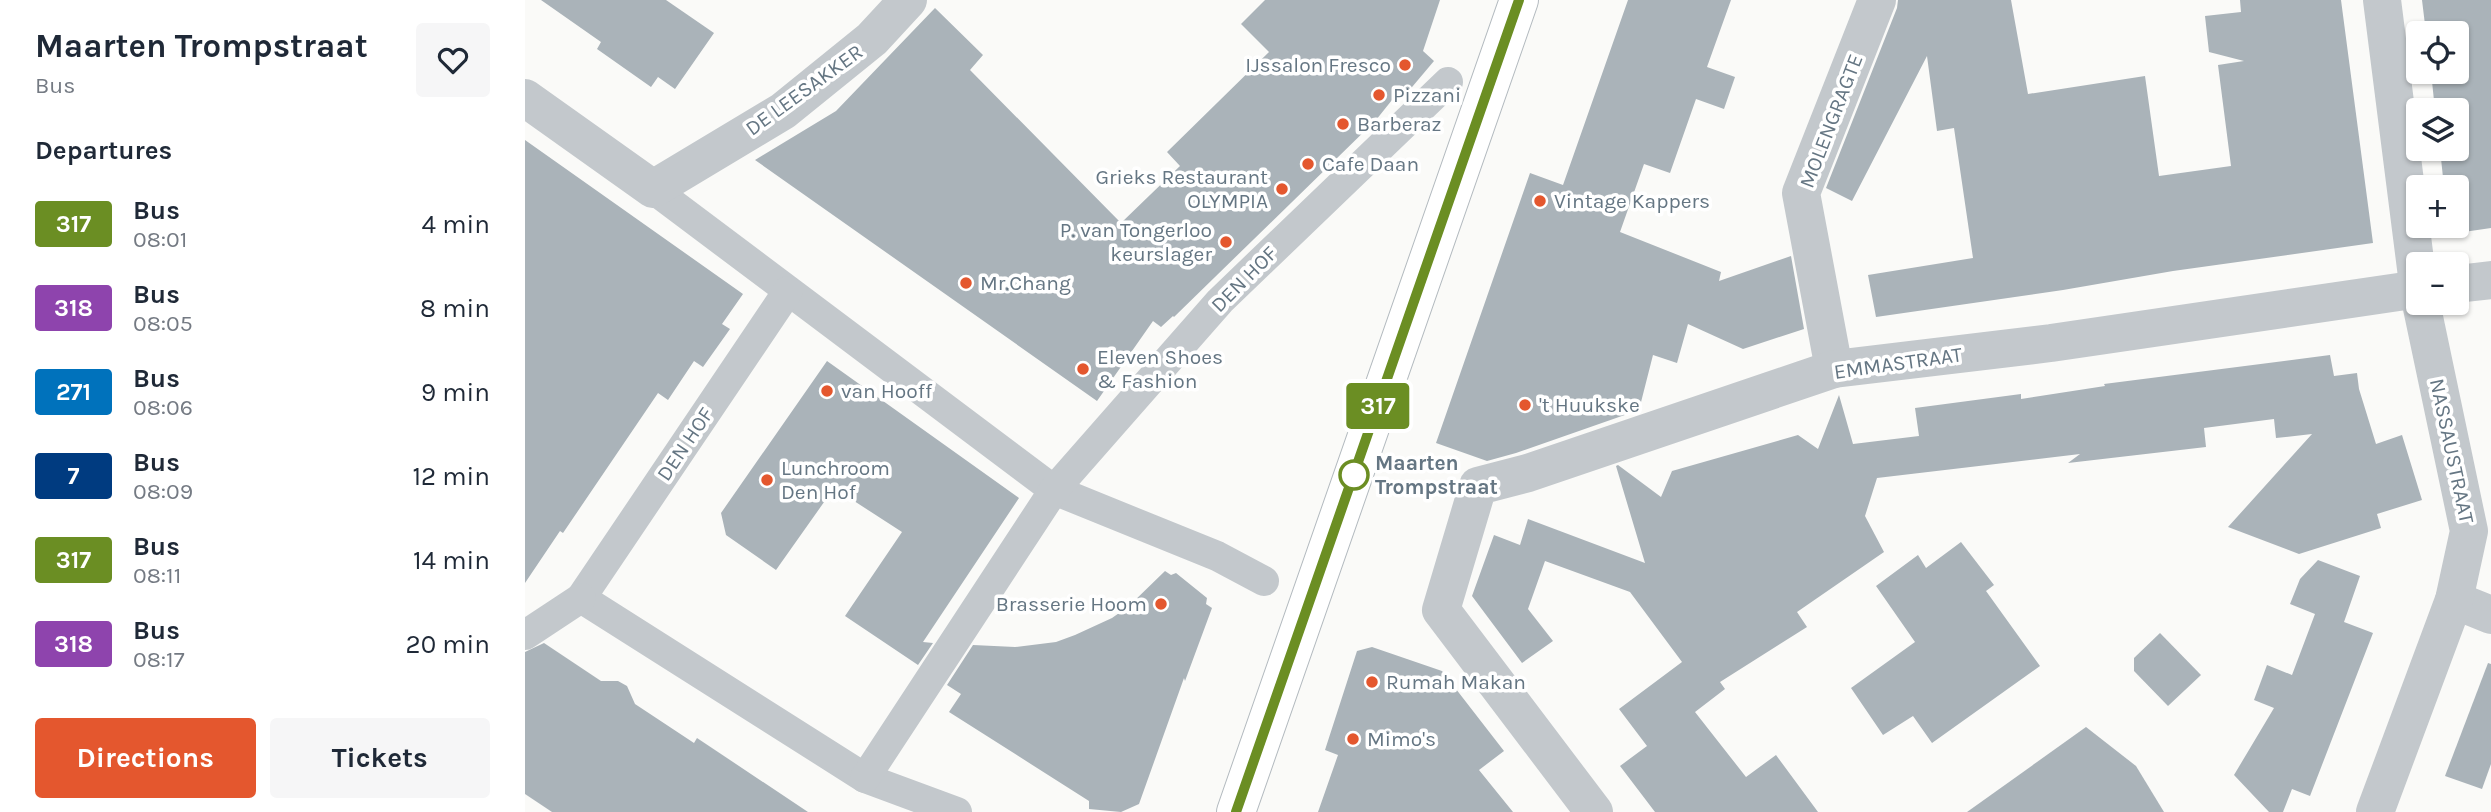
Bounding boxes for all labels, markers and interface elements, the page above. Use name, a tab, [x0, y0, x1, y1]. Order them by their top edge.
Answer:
map controls	[2406, 21, 2469, 315]
button: locate	[2406, 21, 2469, 84]
button: heart	[416, 23, 490, 97]
text: Maarten Trompstraat	[35, 27, 368, 65]
street label: DE LEESAKKER	[741, 39, 867, 141]
street label: MOLENGRAGTE	[1794, 51, 1868, 191]
place label: IJssalon Fresco	[1245, 53, 1391, 77]
marker: IJssalon Fresco	[1397, 57, 1413, 73]
text: Bus	[35, 72, 75, 99]
place label: Pizzani	[1393, 83, 1461, 107]
marker: Pizzani	[1371, 87, 1387, 103]
button: layers	[2406, 98, 2469, 161]
place label: Barberaz	[1357, 112, 1442, 136]
marker: Barberaz	[1335, 116, 1351, 132]
text: Departures	[35, 135, 172, 166]
place label: Cafe Daan	[1322, 152, 1419, 176]
marker: Cafe Daan	[1300, 156, 1316, 172]
place label: Grieks Restaurant OLYMPIA	[1095, 165, 1268, 213]
button: +	[2406, 175, 2469, 238]
marker: Grieks Restaurant OLYMPIA	[1274, 181, 1290, 197]
place label: Vintage Kappers	[1554, 189, 1710, 213]
marker: Vintage Kappers	[1532, 193, 1548, 209]
text: Bus	[133, 195, 180, 226]
text: 4 min	[422, 209, 490, 240]
text: 317	[56, 210, 91, 238]
place label: P. van Tongerloo keurslager	[1060, 218, 1212, 266]
text: 08:01	[133, 226, 187, 253]
marker: P. van Tongerloo keurslager	[1218, 234, 1234, 250]
street label: DEN HOF	[1206, 241, 1282, 317]
button: −	[2406, 252, 2469, 315]
place label: Mr.Chang	[980, 271, 1071, 295]
marker: Mr.Chang	[958, 275, 974, 291]
text: Bus	[133, 279, 180, 310]
text: 8 min	[420, 293, 490, 324]
text: 318	[54, 294, 93, 322]
text: 08:05	[133, 310, 193, 337]
street label: EMMASTRAAT	[1832, 342, 1964, 384]
place label: Eleven Shoes & Fashion	[1097, 345, 1223, 393]
marker: Eleven Shoes & Fashion	[1075, 361, 1091, 377]
text: Bus	[133, 363, 180, 394]
street label: NASSAUSTRAAT	[2425, 376, 2479, 526]
text: 9 min	[421, 377, 490, 408]
text: 271	[56, 378, 91, 406]
place label: van Hooff	[841, 379, 933, 403]
marker: van Hooff	[819, 383, 835, 399]
line badge: 317	[1338, 383, 1418, 429]
text: 317	[1360, 392, 1396, 420]
place label: 't Huukske	[1539, 393, 1640, 417]
text: 08:06	[133, 394, 193, 421]
marker: 't Huukske	[1517, 397, 1533, 413]
street label: DEN HOF	[652, 403, 718, 485]
text: Bus	[133, 447, 180, 478]
place label: Maarten Trompstraat	[1375, 451, 1498, 499]
place label: Lunchroom Den Hof	[781, 456, 890, 504]
marker: Maarten Trompstraat	[1339, 460, 1369, 490]
text: 12 min	[412, 461, 490, 492]
text: 7	[68, 462, 79, 490]
marker: Lunchroom Den Hof	[759, 472, 775, 488]
text: 08:09	[133, 478, 193, 505]
text: Bus	[133, 531, 180, 562]
text: 14 min	[413, 545, 490, 576]
text: 317	[56, 546, 91, 574]
text: 08:11	[133, 562, 181, 589]
place label: Brasserie Hoom	[996, 592, 1147, 616]
marker: Brasserie Hoom	[1153, 596, 1169, 612]
text: Bus	[133, 615, 180, 646]
text: 20 min	[406, 629, 490, 660]
text: 318	[54, 630, 93, 658]
text: 08:17	[133, 646, 185, 673]
place label: Rumah Makan	[1386, 670, 1526, 694]
marker: Rumah Makan	[1364, 674, 1380, 690]
button: Directions	[35, 718, 256, 798]
button: Tickets	[270, 718, 490, 798]
place label: Mimo's	[1367, 727, 1436, 751]
marker: Mimo's	[1345, 731, 1361, 747]

